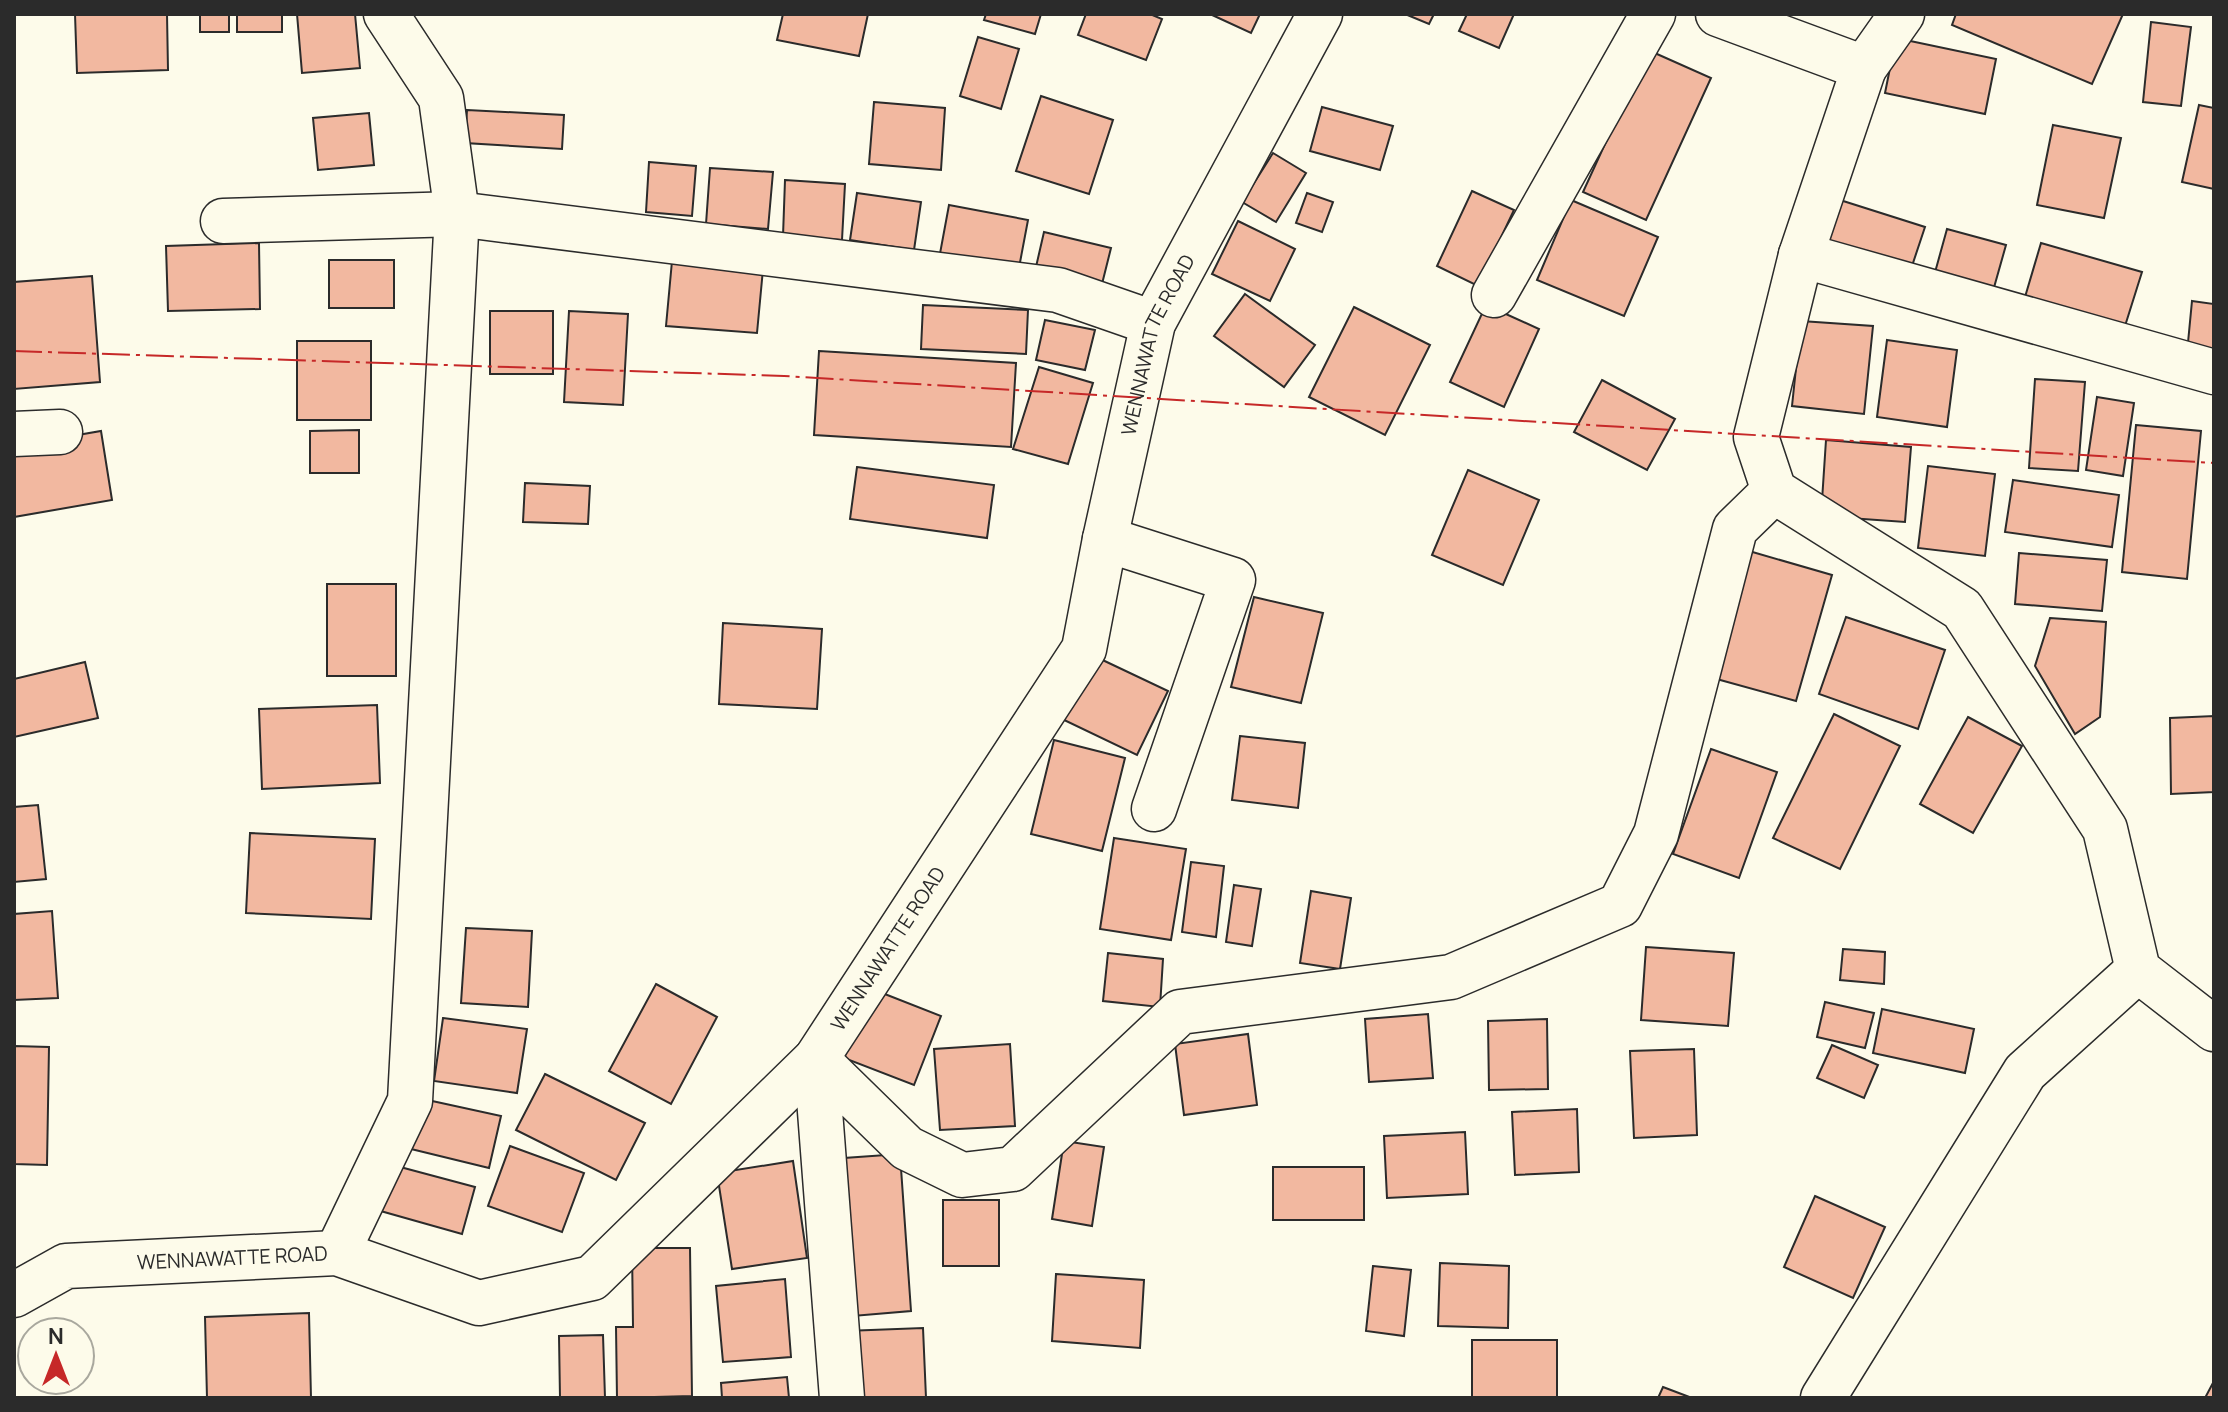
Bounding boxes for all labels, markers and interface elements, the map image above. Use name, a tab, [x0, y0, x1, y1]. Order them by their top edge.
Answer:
street label: WENNAWATTE ROAD	[1114, 250, 1201, 438]
street label: WENNAWATTE ROAD	[824, 861, 951, 1036]
street label: WENNAWATTE ROAD	[136, 1239, 328, 1276]
north arrow	[16, 1316, 96, 1396]
text: N	[48, 1321, 64, 1351]

